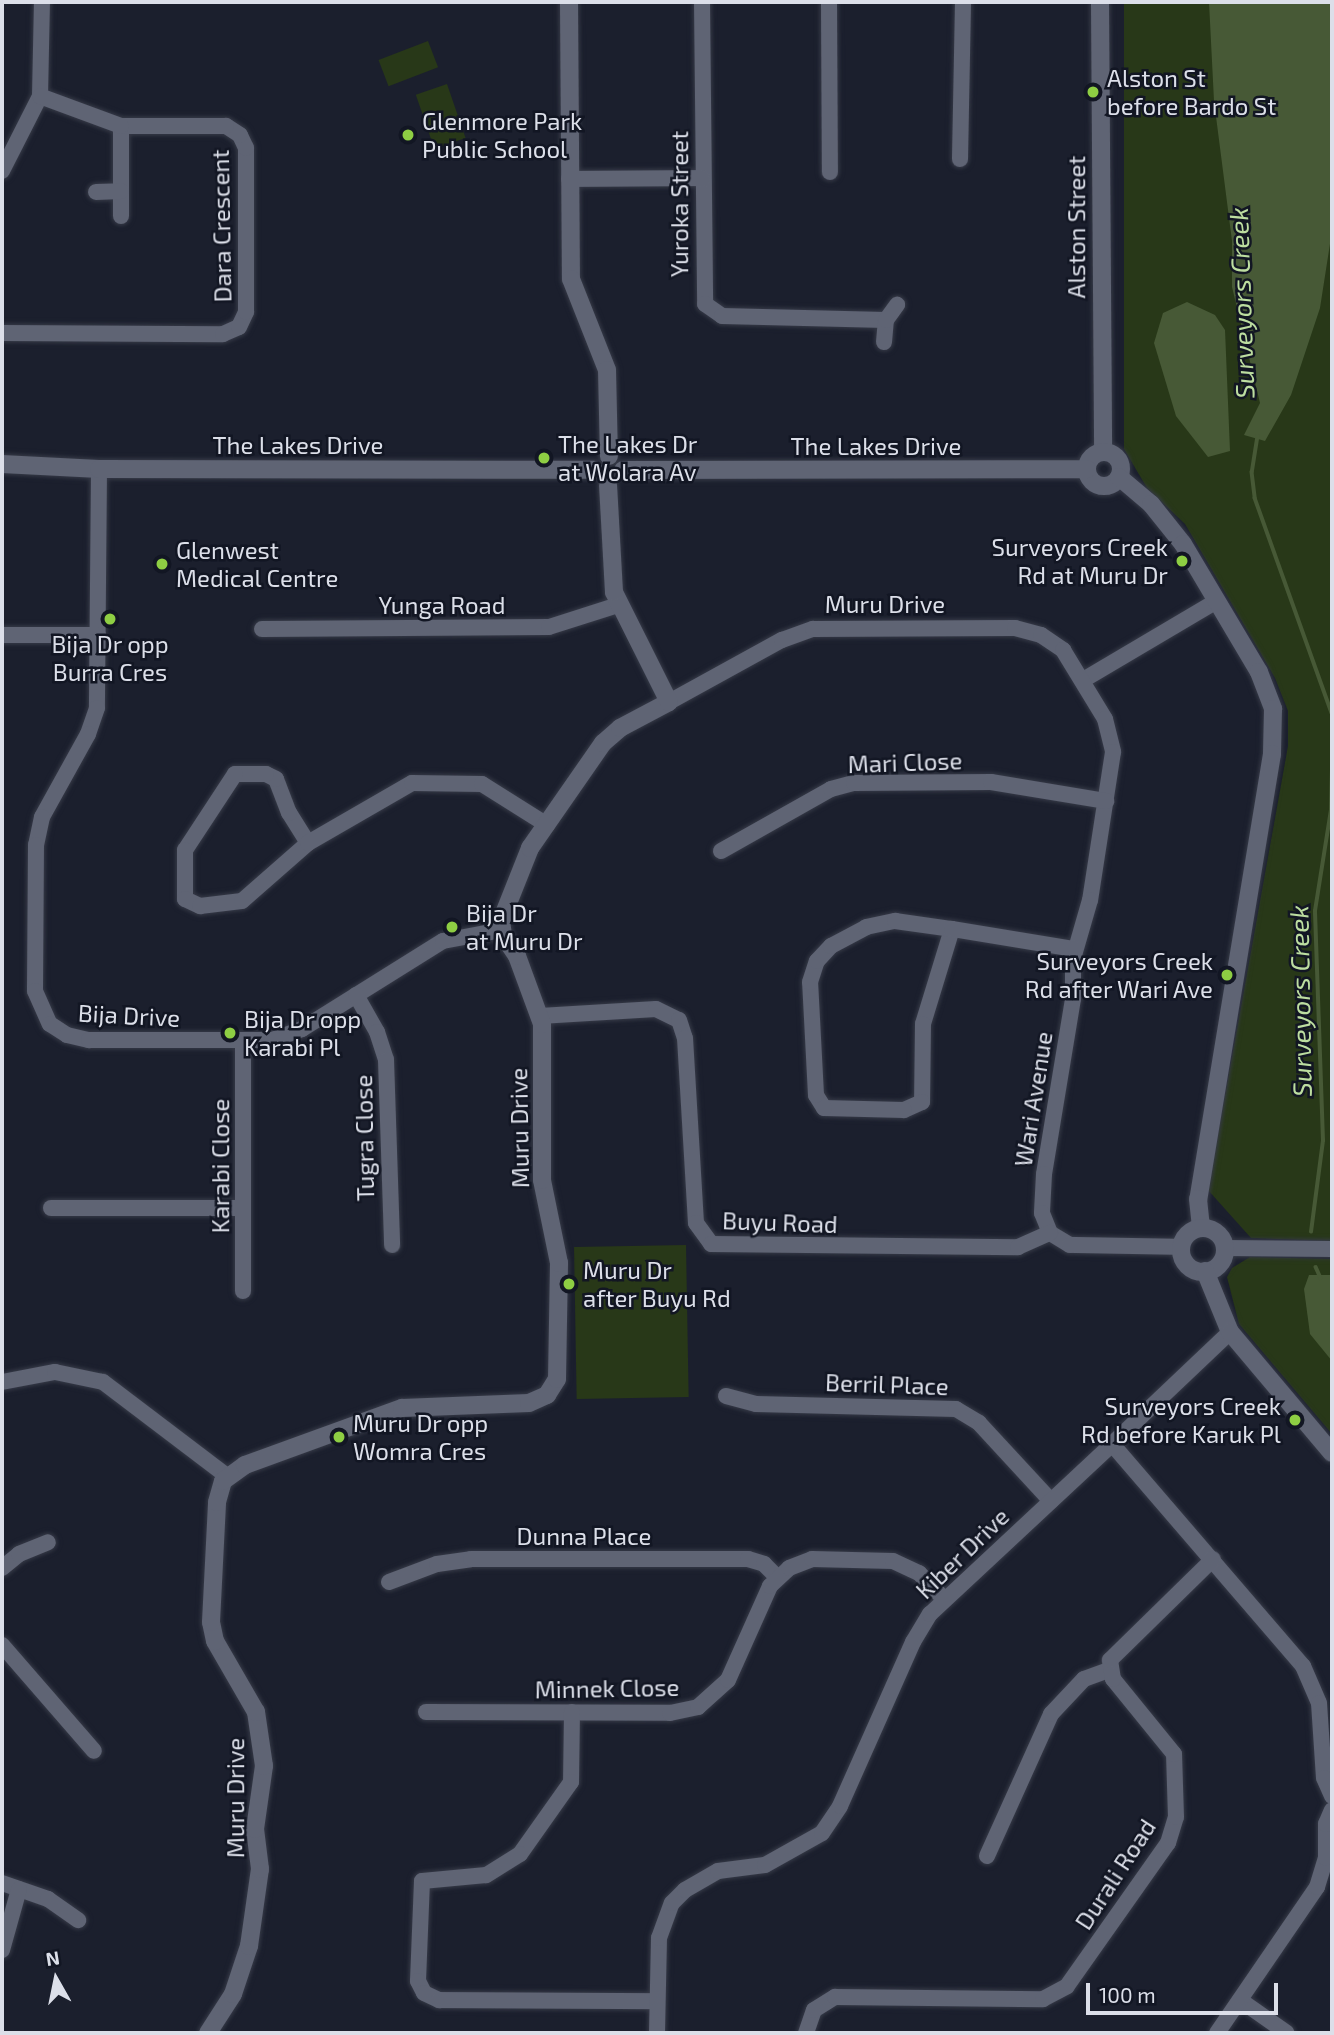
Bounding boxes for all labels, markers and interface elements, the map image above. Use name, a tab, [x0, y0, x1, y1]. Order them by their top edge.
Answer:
place label: Alston St before Bardo St	[1107, 64, 1276, 120]
marker: Alston St before Bardo St	[1085, 84, 1101, 100]
place label: Glenmore Park Public School	[422, 107, 582, 163]
marker: Glenmore Park Public School	[400, 127, 416, 143]
street label: Yuroka Street	[665, 131, 693, 277]
street label: Dara Crescent	[205, 149, 237, 303]
street label: Alston Street	[1062, 155, 1090, 299]
water label: Surveyors Creek	[1222, 207, 1260, 399]
place label: The Lakes Dr at Wolara Av	[558, 430, 697, 486]
street label: The Lakes Drive	[213, 431, 383, 459]
street label: The Lakes Drive	[791, 432, 961, 460]
marker: The Lakes Dr at Wolara Av	[536, 450, 552, 466]
place label: Surveyors Creek Rd at Muru Dr	[992, 533, 1168, 589]
place label: Glenwest Medical Centre	[176, 536, 339, 592]
marker: Surveyors Creek Rd at Muru Dr	[1174, 553, 1190, 569]
marker: Glenwest Medical Centre	[154, 556, 170, 572]
street label: Muru Drive	[825, 590, 945, 618]
street label: Yunga Road	[378, 591, 506, 619]
marker: Bija Dr opp Burra Cres	[102, 611, 118, 627]
place label: Bija Dr opp Burra Cres	[51, 630, 169, 686]
street label: Mari Close	[847, 746, 963, 778]
place label: Bija Dr at Muru Dr	[466, 899, 583, 955]
water label: Surveyors Creek	[1283, 905, 1317, 1097]
marker: Bija Dr at Muru Dr	[444, 919, 460, 935]
place label: Surveyors Creek Rd after Wari Ave	[1023, 947, 1213, 1003]
marker: Surveyors Creek Rd after Wari Ave	[1219, 967, 1235, 983]
street label: Bija Drive	[77, 998, 181, 1032]
place label: Bija Dr opp Karabi Pl	[244, 1005, 362, 1061]
marker: Bija Dr opp Karabi Pl	[222, 1025, 238, 1041]
street label: Wari Avenue	[1008, 1029, 1058, 1169]
street label: Muru Drive	[504, 1068, 534, 1188]
street label: Tugra Close	[348, 1074, 380, 1202]
street label: Karabi Close	[206, 1099, 234, 1233]
street label: Buyu Road	[722, 1206, 838, 1238]
place label: Muru Dr after Buyu Rd	[583, 1256, 731, 1312]
marker: Muru Dr after Buyu Rd	[561, 1276, 577, 1292]
street label: Berril Place	[824, 1367, 950, 1401]
place label: Surveyors Creek Rd before Karuk Pl	[1081, 1392, 1281, 1448]
place label: Muru Dr opp Womra Cres	[353, 1409, 489, 1465]
marker: Surveyors Creek Rd before Karuk Pl	[1287, 1412, 1303, 1428]
marker: Muru Dr opp Womra Cres	[331, 1429, 347, 1445]
street label: Kiber Drive	[909, 1501, 1015, 1605]
street label: Dunna Place	[517, 1522, 651, 1550]
street label: Minnek Close	[534, 1672, 680, 1704]
street label: Muru Drive	[221, 1738, 249, 1858]
street label: Durali Road	[1069, 1813, 1161, 1935]
north arrow	[21, 1944, 91, 2014]
text: N	[44, 1945, 61, 1970]
scale bar	[1089, 1968, 1282, 2012]
text: 100 m	[1099, 1982, 1156, 2007]

